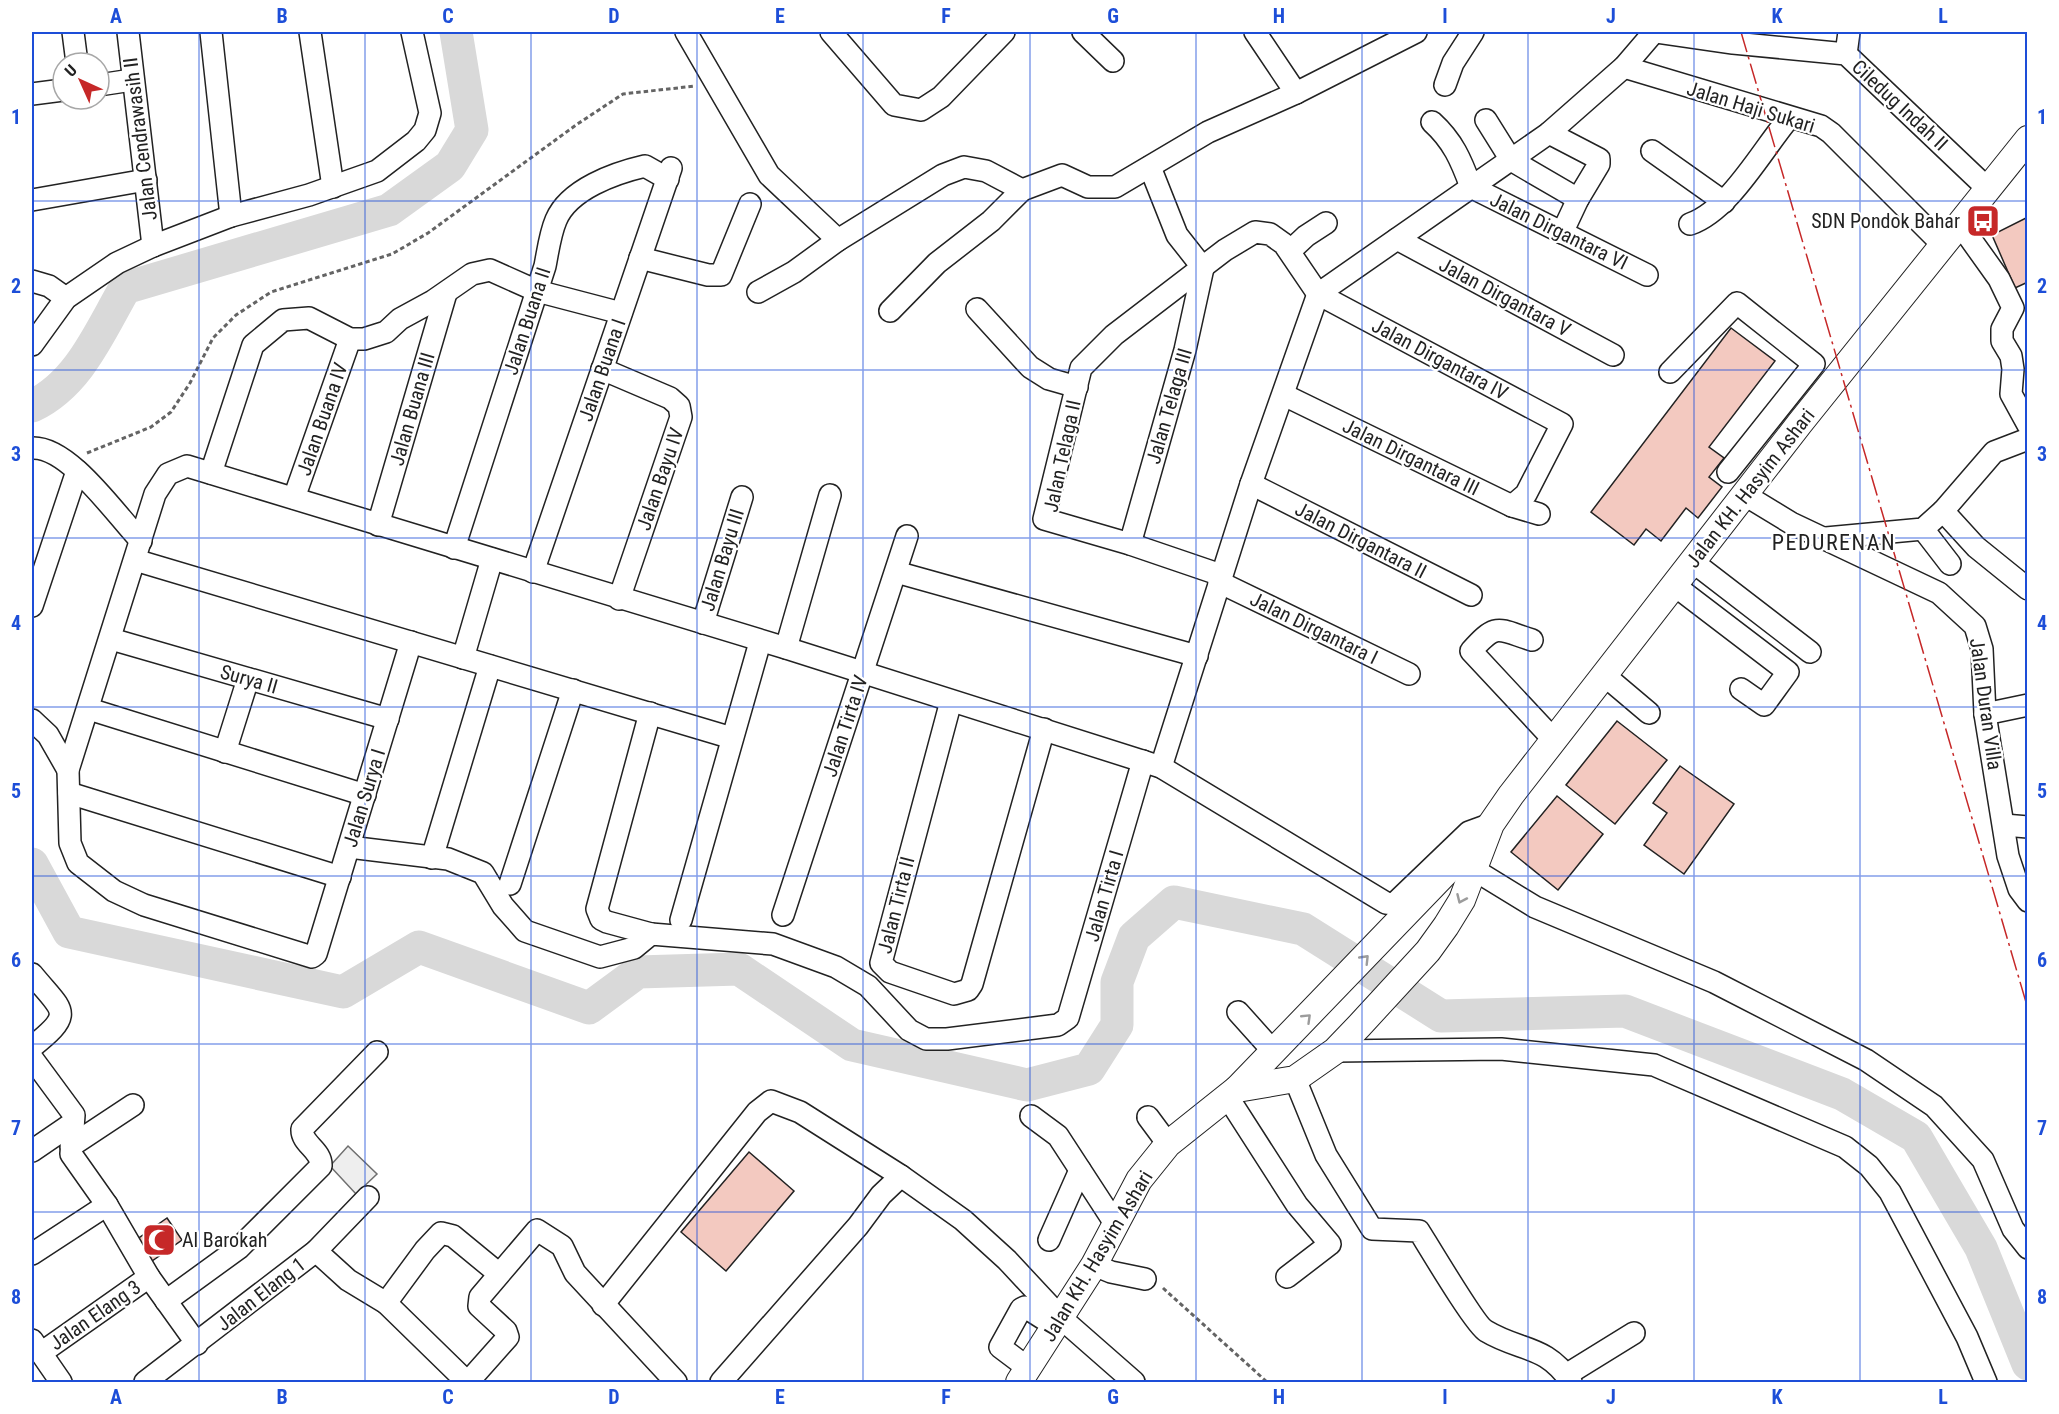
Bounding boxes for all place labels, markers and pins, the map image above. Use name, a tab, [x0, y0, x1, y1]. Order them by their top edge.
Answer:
bus stop icon: SDN Pondok Bahar	[1965, 203, 2001, 239]
place label: SDN Pondok Bahar	[1811, 209, 1960, 233]
mosque icon: Al Barokah	[141, 1222, 177, 1258]
place label: Al Barokah	[182, 1228, 267, 1252]

